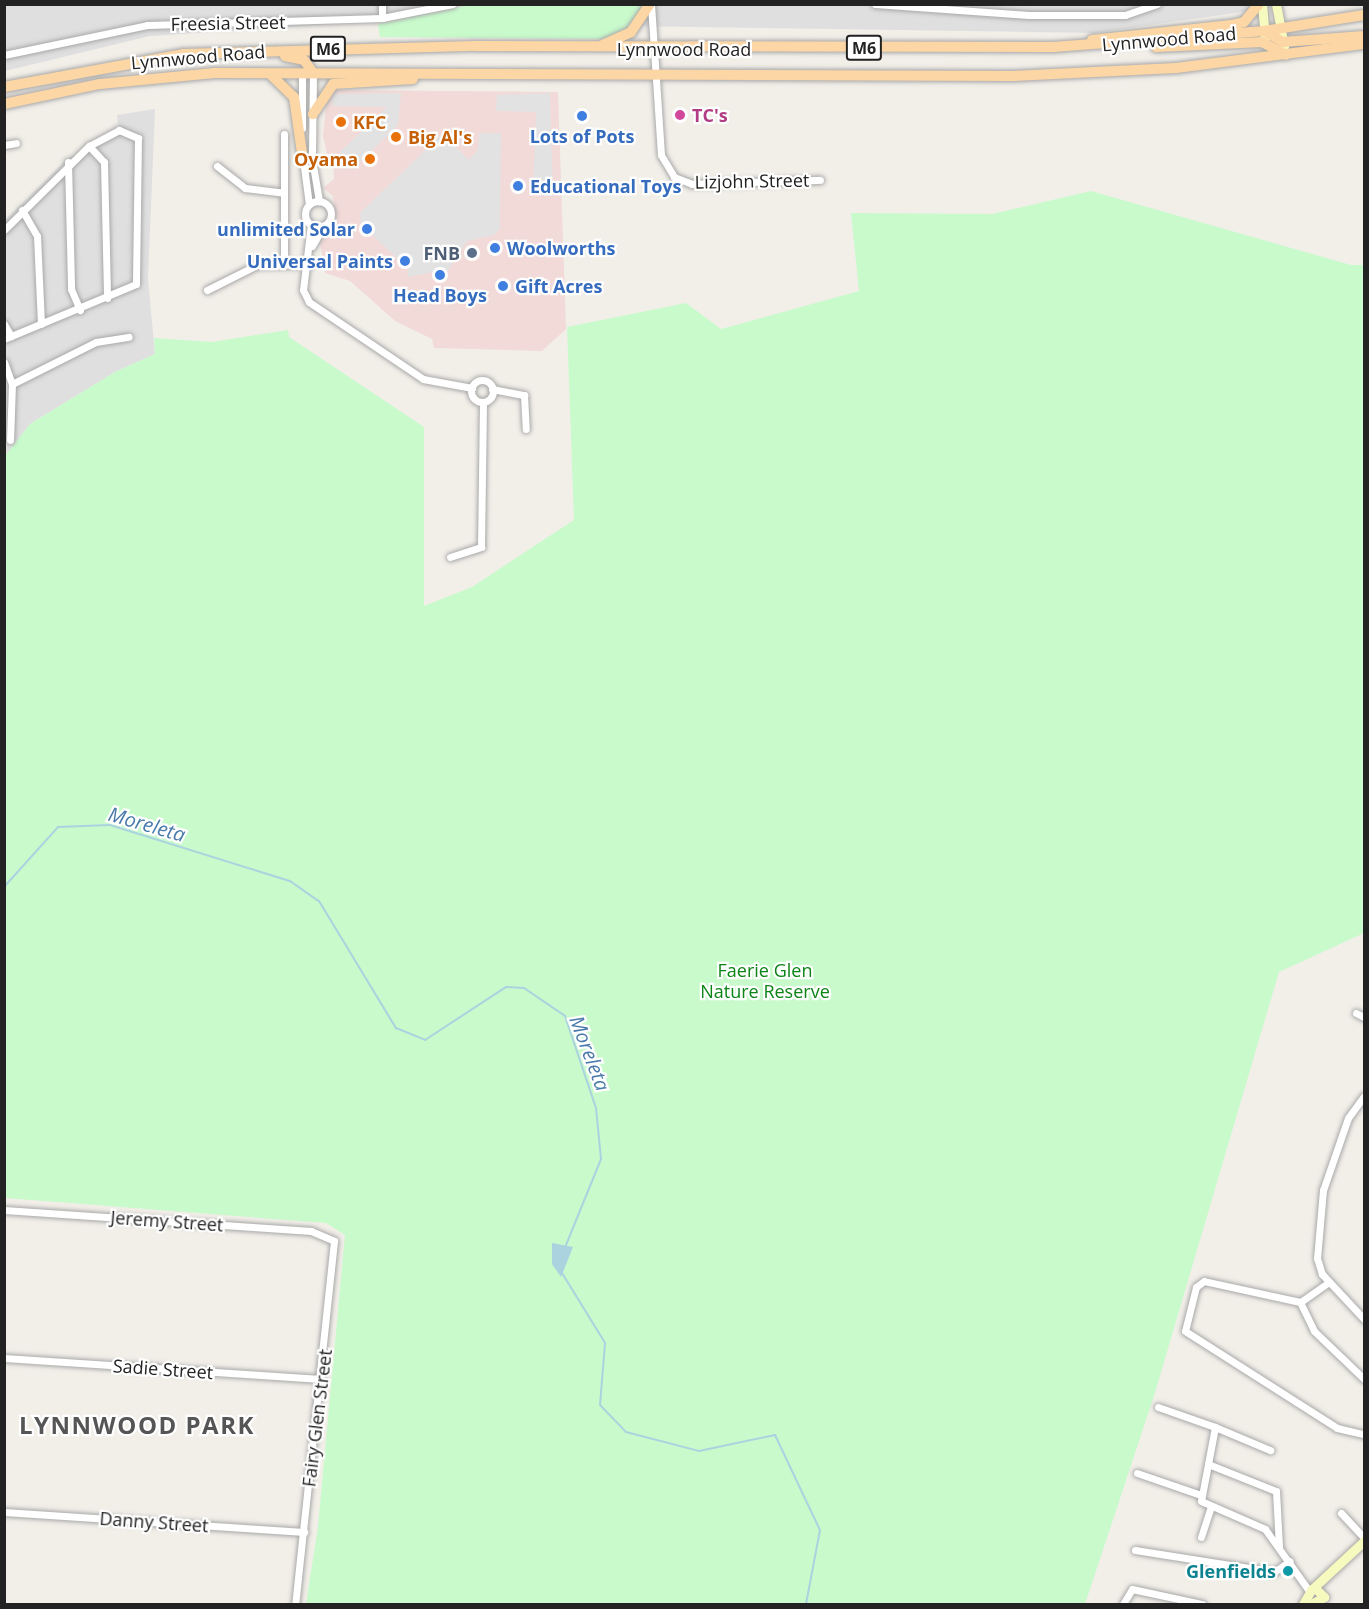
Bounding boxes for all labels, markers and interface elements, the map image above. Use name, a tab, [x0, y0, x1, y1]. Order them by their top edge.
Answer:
street label: Freesia Street	[170, 11, 286, 35]
street label: Lynnwood Road	[1101, 22, 1237, 56]
road number: M6	[844, 35, 884, 61]
road number: M6	[308, 36, 348, 62]
street label: Lynnwood Road	[617, 38, 751, 60]
street label: Lynnwood Road	[130, 40, 266, 74]
place label: TC's	[692, 104, 728, 126]
marker: TC's	[673, 108, 687, 122]
marker: Lots of Pots	[575, 109, 589, 123]
place label: KFC	[353, 111, 386, 133]
marker: KFC	[334, 115, 348, 129]
place label: Lots of Pots	[530, 125, 634, 147]
place label: Big Al's	[408, 126, 472, 148]
marker: Big Al's	[389, 130, 403, 144]
place label: Oyama	[294, 148, 358, 170]
marker: Oyama	[363, 152, 377, 166]
street label: Lizjohn Street	[694, 169, 810, 193]
place label: Educational Toys	[530, 175, 682, 197]
marker: Educational Toys	[511, 179, 525, 193]
place label: unlimited Solar	[217, 218, 355, 240]
marker: unlimited Solar	[360, 222, 374, 236]
place label: Woolworths	[507, 237, 616, 259]
marker: Woolworths	[488, 241, 502, 255]
place label: FNB	[423, 242, 460, 264]
marker: FNB	[465, 246, 479, 260]
place label: Universal Paints	[247, 250, 393, 272]
marker: Universal Paints	[398, 254, 412, 268]
marker: Head Boys	[433, 268, 447, 282]
place label: Gift Acres	[515, 275, 602, 297]
marker: Gift Acres	[496, 279, 510, 293]
place label: Head Boys	[393, 284, 487, 306]
water label: Moreleta	[106, 802, 188, 846]
park label: Faerie Glen Nature Reserve	[700, 960, 830, 1002]
water label: Moreleta	[565, 1012, 615, 1094]
street label: Jeremy Street	[110, 1206, 224, 1236]
street label: Fairy Glen Street	[298, 1348, 336, 1488]
street label: Sadie Street	[112, 1355, 214, 1383]
district label: LYNNWOOD PARK	[19, 1411, 255, 1439]
street label: Danny Street	[99, 1507, 209, 1537]
place label: Glenfields	[1186, 1560, 1276, 1582]
marker: Glenfields	[1281, 1564, 1295, 1578]

